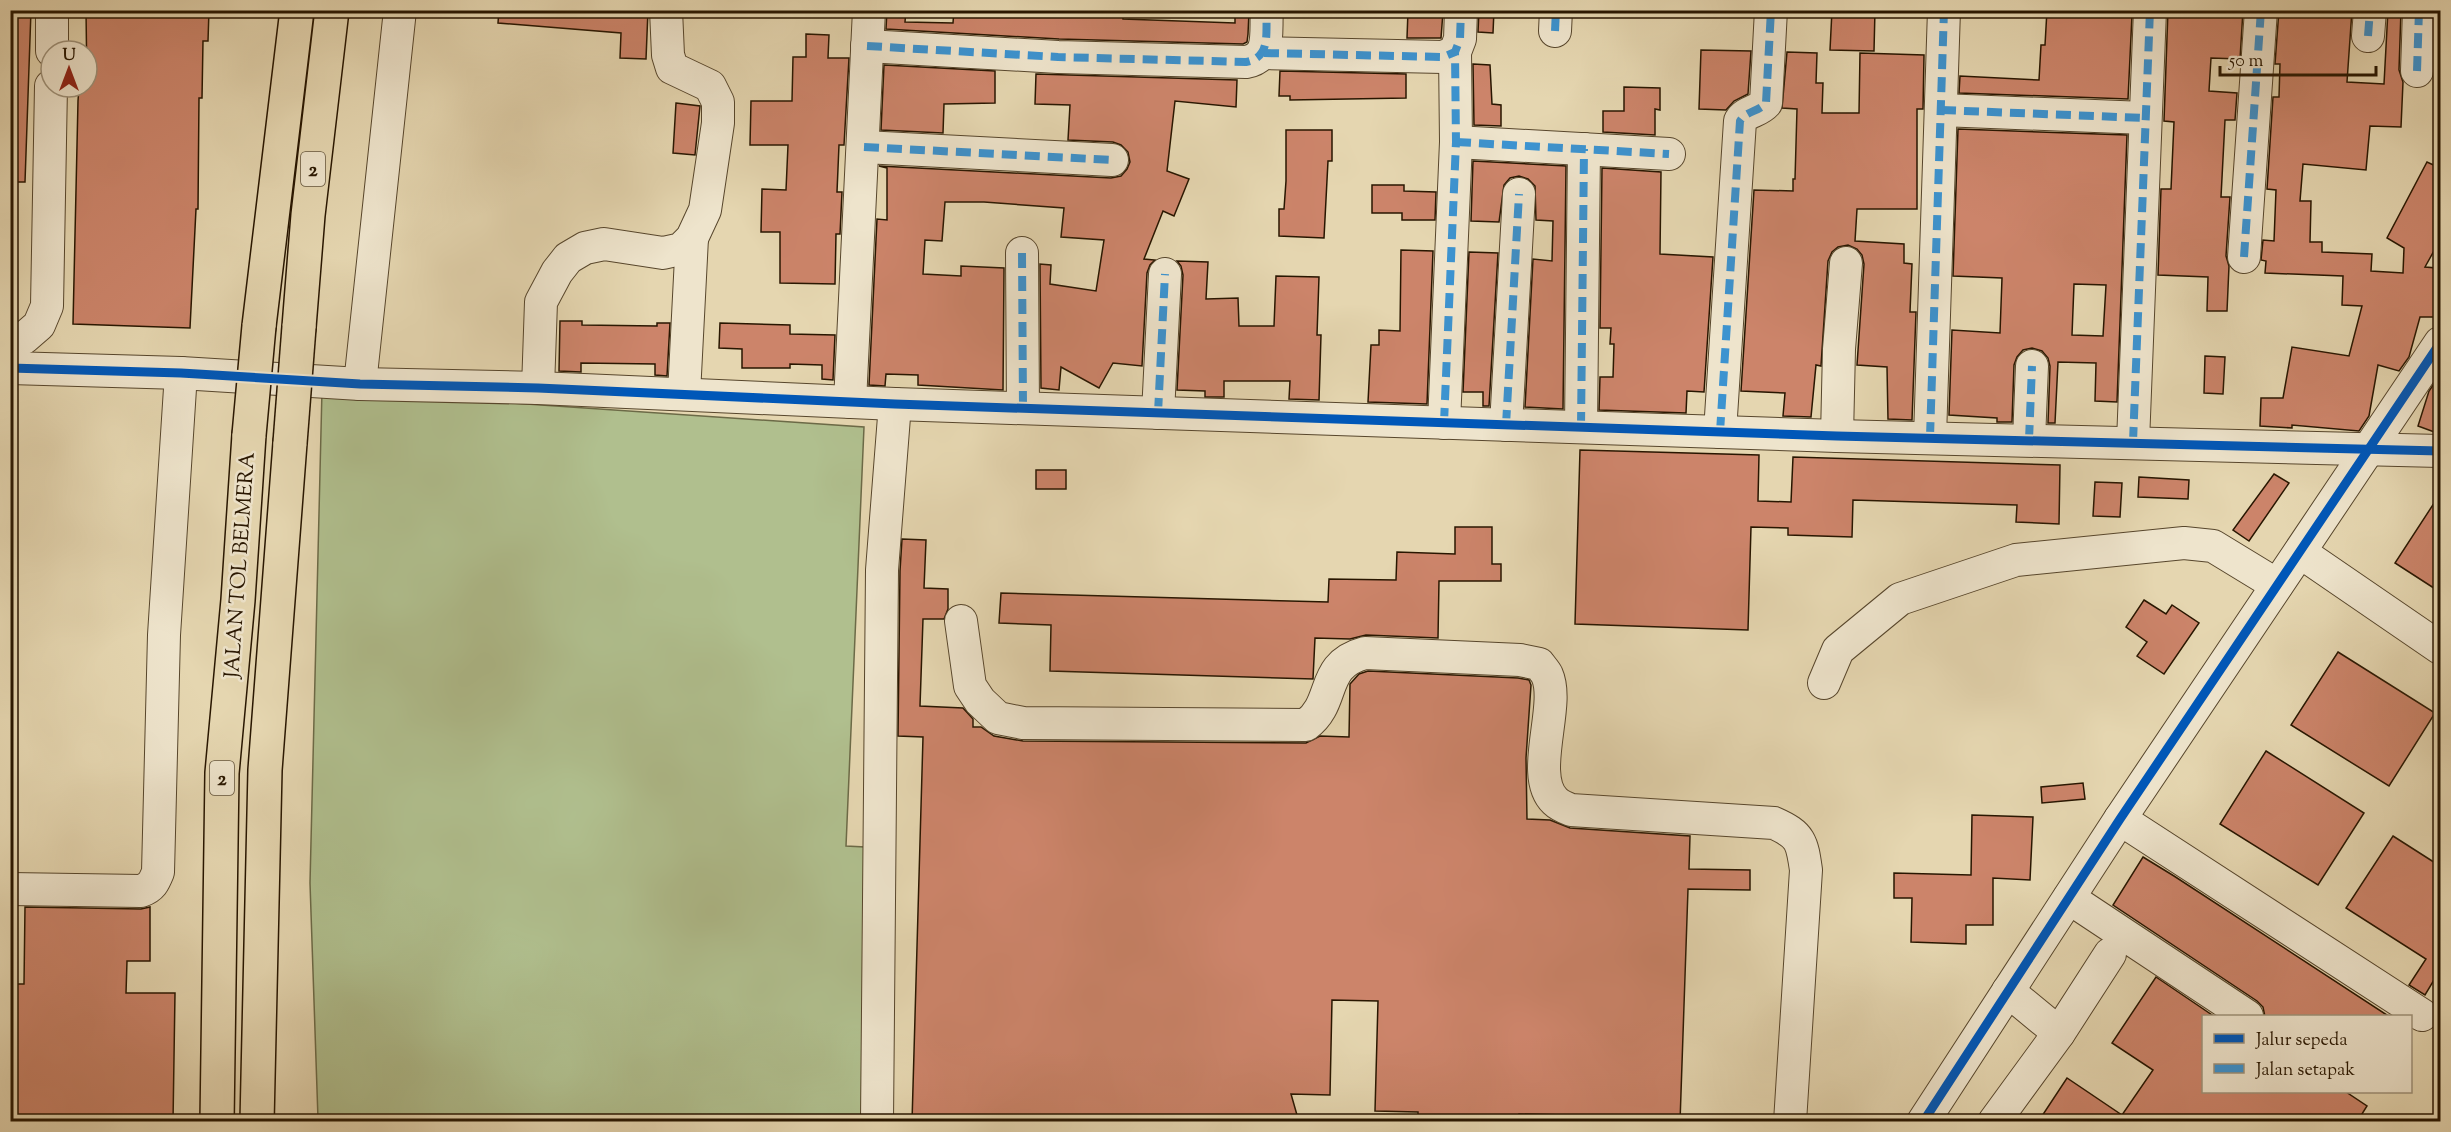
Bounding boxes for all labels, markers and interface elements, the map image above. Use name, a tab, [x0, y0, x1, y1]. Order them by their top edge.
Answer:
north arrow	[39, 39, 99, 99]
scale bar	[2220, 39, 2376, 77]
text: U	[62, 45, 76, 68]
text: 50 m	[2228, 49, 2264, 75]
road number: 2	[301, 152, 325, 186]
street label: JALAN TOL BELMERA	[218, 451, 264, 680]
road number: 2	[210, 761, 234, 795]
legend	[2202, 1015, 2412, 1093]
text: Jalur sepeda	[2255, 1028, 2347, 1054]
text: Jalan setapak	[2255, 1058, 2355, 1084]

